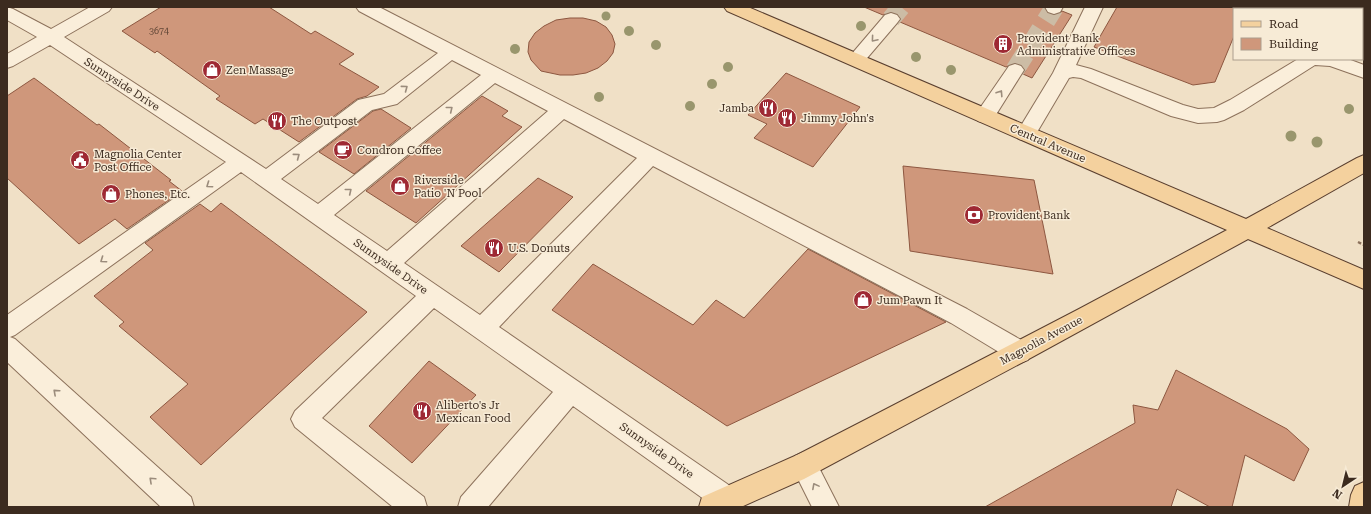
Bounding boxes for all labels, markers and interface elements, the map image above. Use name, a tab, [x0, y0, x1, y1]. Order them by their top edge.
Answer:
legend	[1233, 8, 1363, 60]
text: Road	[1269, 17, 1299, 31]
house number: 3674	[149, 26, 169, 36]
place label: Provident Bank Administrative Offices	[1017, 32, 1135, 58]
building icon: Provident Bank Administrative Offices	[992, 33, 1014, 55]
one-way arrow	[871, 35, 878, 42]
text: Building	[1269, 37, 1318, 51]
street label: Sunnyside Drive	[81, 55, 162, 114]
shop icon: Zen Massage	[201, 59, 223, 81]
place label: Zen Massage	[226, 64, 294, 77]
one-way arrow	[400, 85, 407, 92]
one-way arrow	[995, 90, 1003, 97]
restaurant icon: Jamba	[757, 97, 779, 119]
place label: Jamba	[719, 102, 754, 115]
one-way arrow	[445, 107, 452, 114]
restaurant icon: Jimmy John's	[776, 107, 798, 129]
restaurant icon: The Outpost	[266, 110, 288, 132]
place label: Jimmy John's	[801, 112, 874, 125]
place label: The Outpost	[291, 115, 357, 128]
street label: Central Avenue	[1008, 122, 1088, 165]
cafe icon: Condron Coffee	[332, 139, 354, 161]
place label: Condron Coffee	[357, 144, 442, 157]
place label: Magnolia Center Post Office	[94, 148, 182, 174]
public building icon: Magnolia Center Post Office	[69, 149, 91, 171]
one-way arrow	[293, 154, 300, 161]
place label: Riverside Patio 'N Pool	[414, 174, 482, 200]
shop icon: Riverside Patio 'N Pool	[389, 175, 411, 197]
one-way arrow	[206, 180, 213, 187]
shop icon: Phones, Etc.	[100, 183, 122, 205]
place label: Phones, Etc.	[125, 188, 190, 201]
one-way arrow	[344, 189, 351, 196]
bank icon: Provident Bank	[963, 204, 985, 226]
place label: Provident Bank	[988, 209, 1070, 222]
street label: Sunnyside Drive	[351, 236, 430, 297]
restaurant icon: U.S. Donuts	[483, 237, 505, 259]
place label: U.S. Donuts	[508, 242, 570, 255]
one-way arrow	[100, 255, 107, 262]
shop icon: Jum Pawn It	[852, 289, 874, 311]
place label: Jum Pawn It	[877, 294, 942, 307]
street label: Magnolia Avenue	[998, 313, 1085, 368]
one-way arrow	[54, 390, 61, 397]
place label: Aliberto's Jr Mexican Food	[436, 399, 511, 425]
restaurant icon: Aliberto's Jr Mexican Food	[411, 400, 433, 422]
street label: Sunnyside Drive	[617, 420, 696, 481]
north arrow	[1323, 466, 1363, 506]
one-way arrow	[149, 478, 157, 485]
one-way arrow	[813, 483, 820, 490]
text: N	[1330, 486, 1345, 502]

